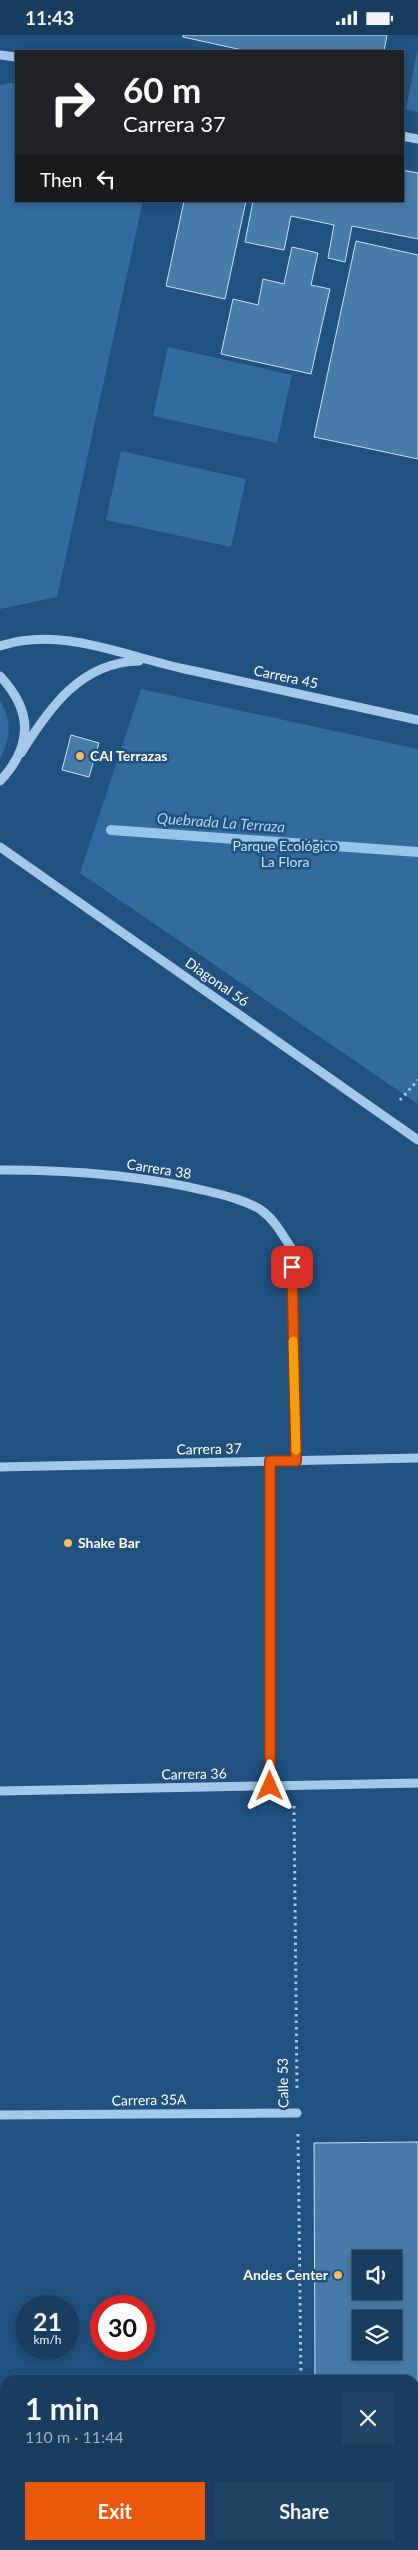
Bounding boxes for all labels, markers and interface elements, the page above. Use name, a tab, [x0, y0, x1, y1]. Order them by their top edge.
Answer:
text: 11:43	[25, 6, 74, 29]
text: 60 m	[123, 68, 201, 110]
icon: right	[40, 70, 105, 135]
text: Carrera 37	[123, 110, 226, 137]
icon: left	[92, 165, 120, 193]
text: Then	[40, 168, 82, 191]
street label: Carrera 45	[252, 661, 320, 692]
place label: CAI Terrazas	[90, 747, 167, 764]
marker: CAI Terrazas	[74, 750, 86, 762]
water label: Quebrada La Terraza	[156, 809, 286, 835]
park label: Parque Ecológico La Flora	[232, 837, 338, 870]
street label: Diagonal 56	[182, 953, 252, 1010]
street label: Carrera 38	[125, 1155, 193, 1182]
pin	[271, 1246, 313, 1288]
icon: arrive	[278, 1253, 306, 1281]
street label: Carrera 37	[176, 1439, 242, 1458]
place label: Shake Bar	[78, 1534, 141, 1551]
marker: Shake Bar	[62, 1537, 74, 1549]
position arrow	[243, 1759, 295, 1811]
street label: Carrera 36	[161, 1764, 227, 1783]
street label: Calle 53	[274, 2058, 291, 2108]
street label: Carrera 35A	[111, 2090, 187, 2109]
map controls	[352, 2250, 402, 2360]
button: sound	[352, 2250, 402, 2300]
place label: Andes Center	[242, 2266, 329, 2283]
marker: Andes Center	[332, 2269, 344, 2281]
speed limit sign: 30	[90, 2295, 155, 2360]
text: 21	[33, 2306, 62, 2336]
button: layers	[352, 2310, 402, 2360]
text: km/h	[33, 2332, 62, 2347]
text: 1 min	[25, 2390, 99, 2426]
button: close	[342, 2392, 394, 2444]
text: 110 m · 11:44	[25, 2427, 124, 2446]
button: Exit	[25, 2482, 205, 2540]
button: Share	[215, 2482, 394, 2540]

